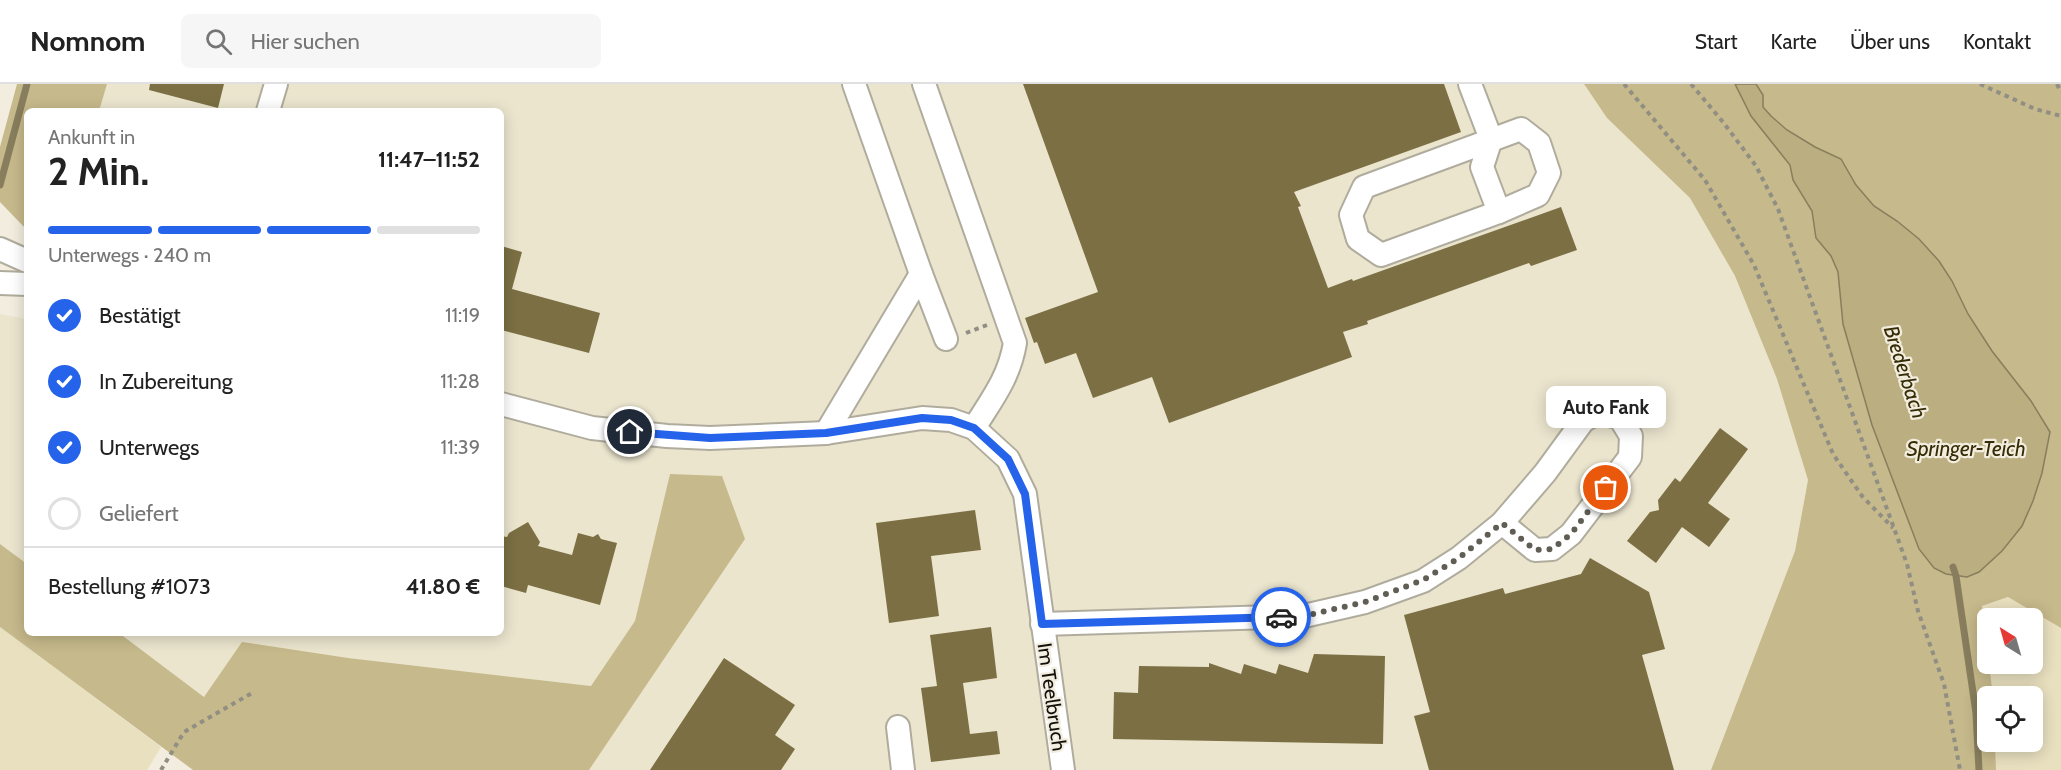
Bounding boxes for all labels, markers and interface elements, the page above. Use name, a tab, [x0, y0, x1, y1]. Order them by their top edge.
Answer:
search box	[181, 14, 601, 68]
text: Nomnom	[30, 24, 145, 58]
icon: search	[202, 25, 235, 58]
text: Hier suchen	[250, 28, 360, 55]
text: Start	[1695, 29, 1738, 54]
text: Karte	[1771, 29, 1817, 54]
text: Über uns	[1850, 29, 1930, 54]
text: Kontakt	[1963, 29, 2031, 54]
text: Ankunft in	[48, 125, 135, 149]
text: 11:47–11:52	[378, 146, 480, 173]
text: 2 Min.	[48, 147, 149, 195]
text: Unterwegs · 240 m	[48, 243, 211, 267]
icon: check	[48, 299, 81, 332]
text: Bestätigt	[99, 302, 181, 329]
text: 11:19	[445, 303, 480, 327]
water label: Brederbach	[1879, 322, 1932, 421]
icon: check	[48, 365, 81, 398]
text: In Zubereitung	[99, 368, 233, 395]
text: 11:28	[440, 369, 480, 393]
callout: Auto Fank	[1546, 386, 1666, 428]
text: Auto Fank	[1563, 395, 1649, 419]
pin	[604, 406, 655, 457]
icon: home	[613, 415, 646, 448]
icon: check	[48, 431, 81, 464]
text: Unterwegs	[99, 434, 199, 461]
text: 11:39	[441, 435, 480, 459]
water label: Springer-Teich	[1906, 436, 2026, 461]
pin	[1580, 462, 1631, 513]
icon: bag	[1589, 471, 1622, 504]
text: Geliefert	[99, 500, 179, 527]
text: Bestellung #1073	[48, 573, 211, 600]
text: 41.80 €	[406, 573, 480, 600]
courier	[1251, 587, 1311, 647]
icon: car	[1265, 601, 1298, 634]
north arrow	[1977, 608, 2043, 674]
map controls	[1977, 608, 2043, 752]
street label: Im Teelbruch	[1033, 641, 1071, 753]
button: locate	[1977, 686, 2043, 752]

